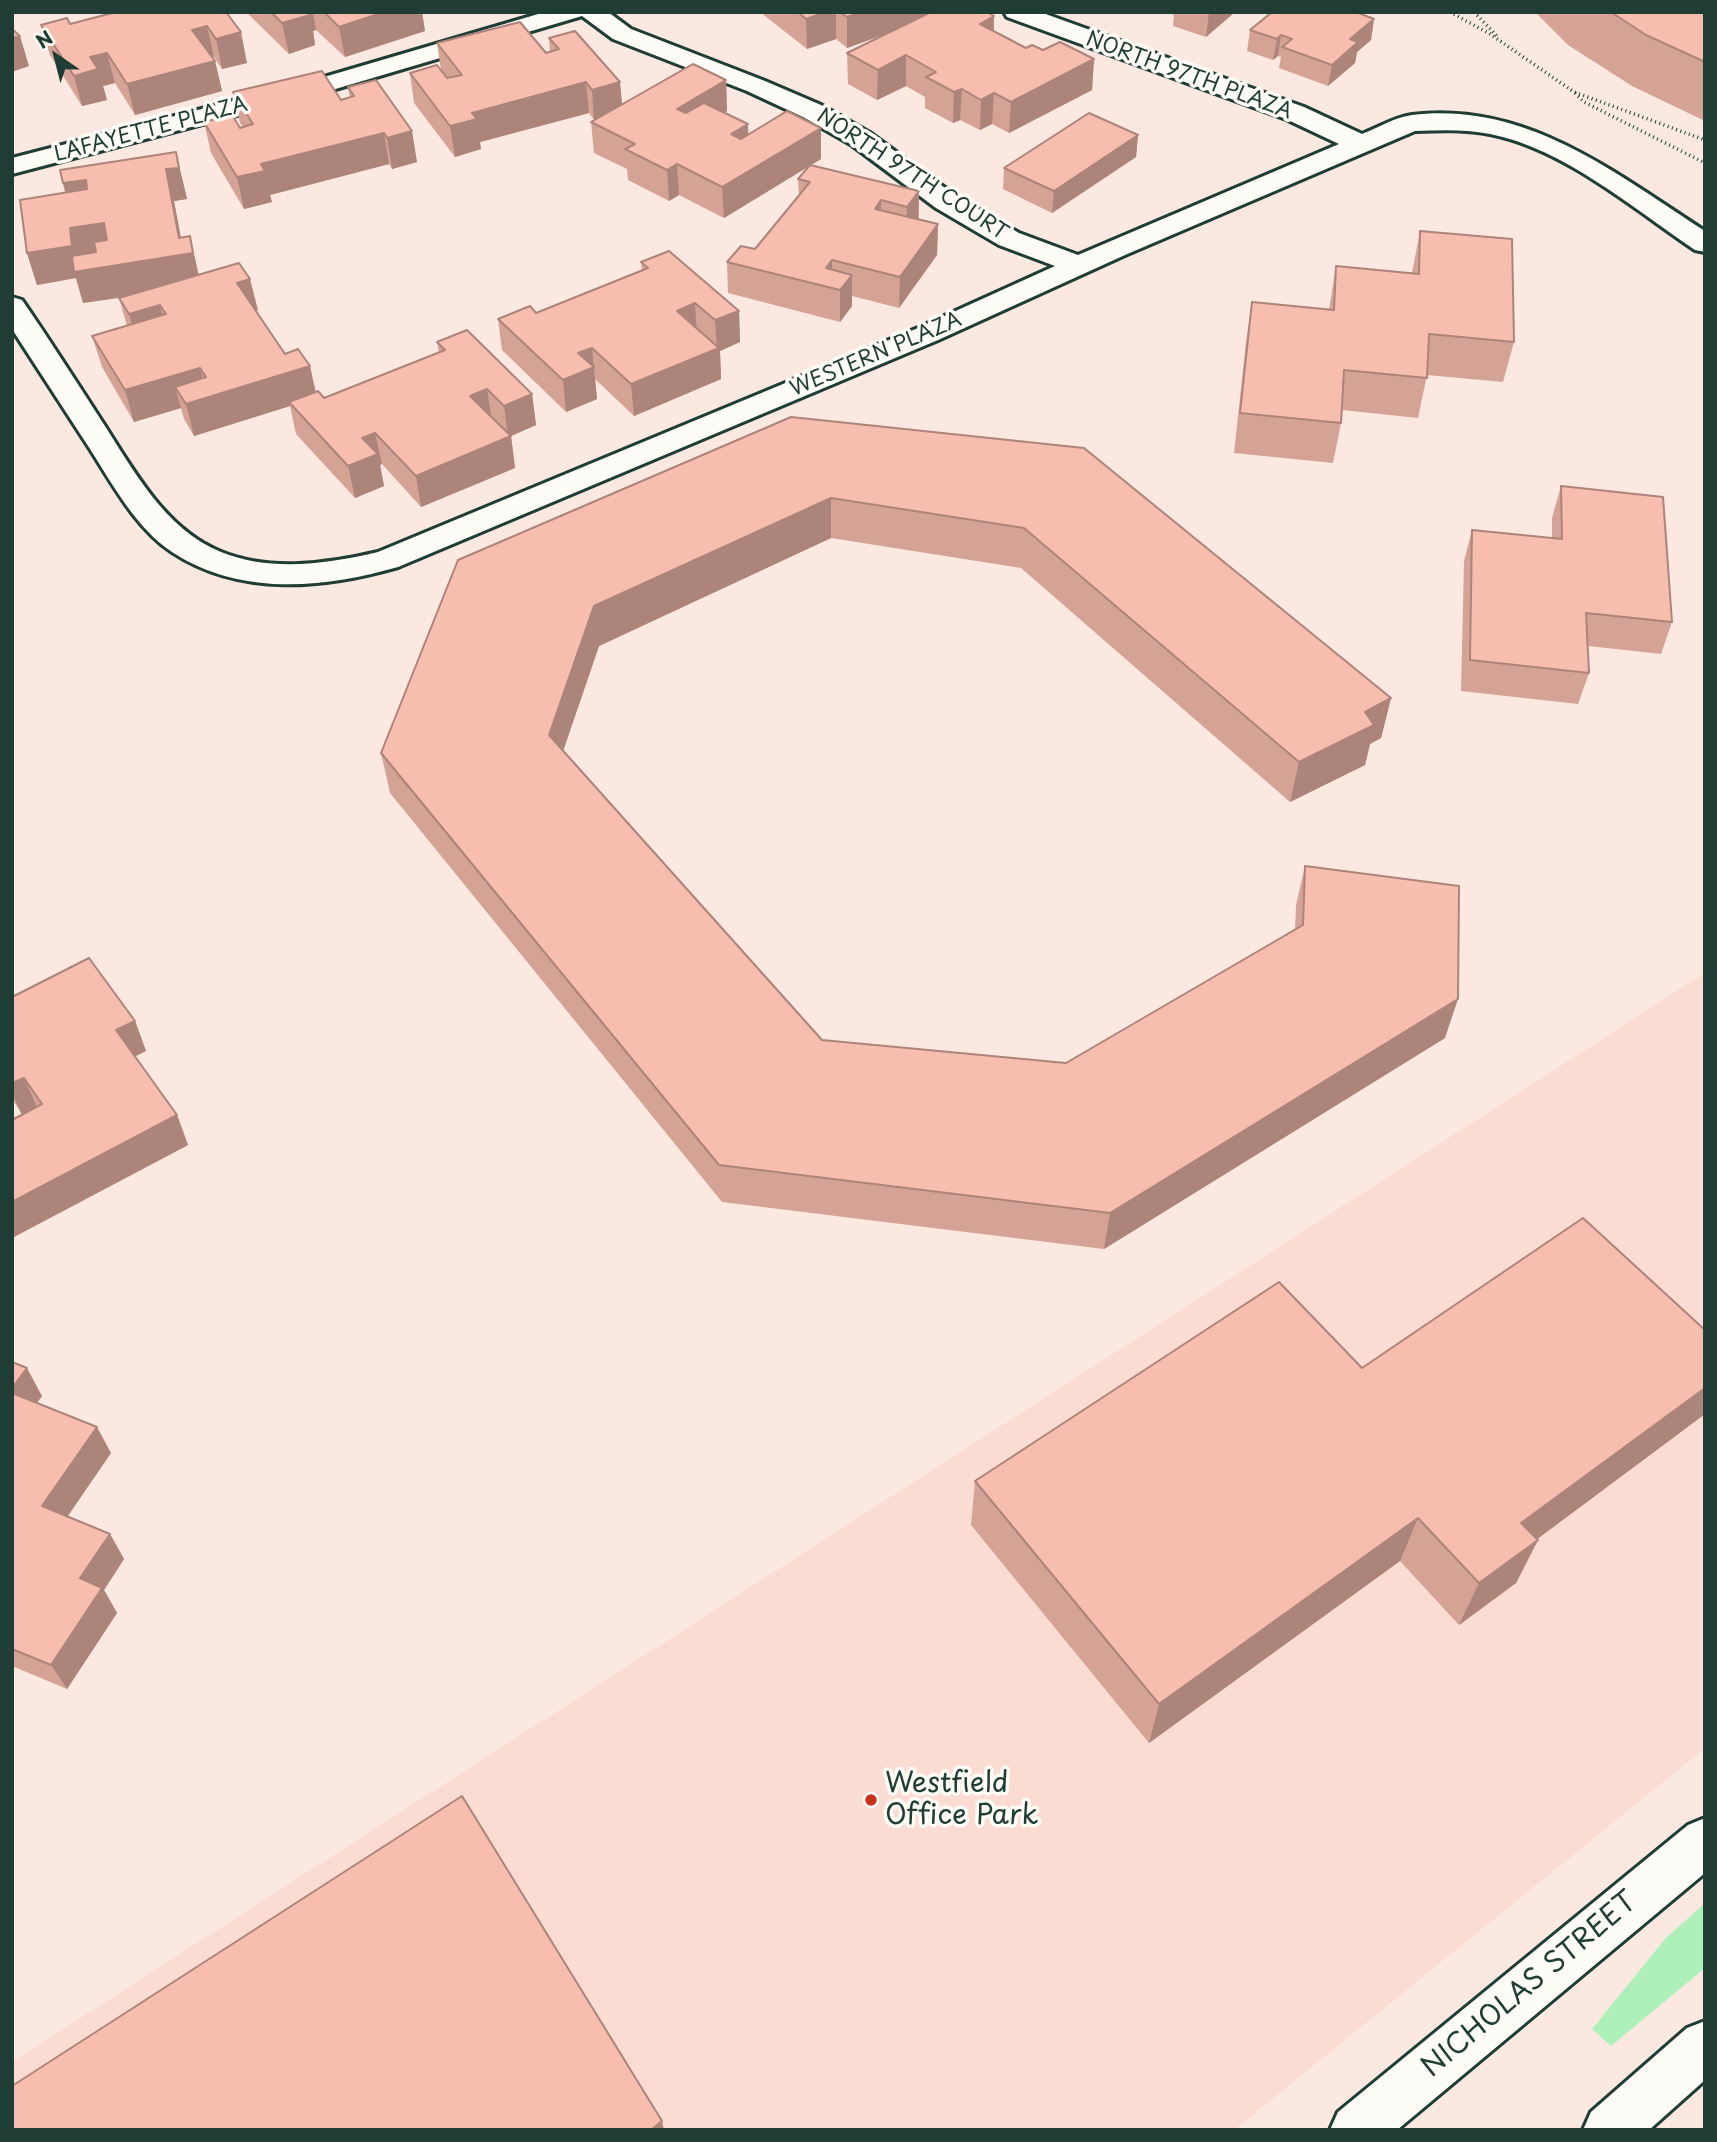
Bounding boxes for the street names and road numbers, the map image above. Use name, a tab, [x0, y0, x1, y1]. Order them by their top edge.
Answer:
street label: NORTH 97TH PLAZA	[1082, 27, 1296, 125]
street label: LAFAYETTE PLAZA	[52, 92, 250, 168]
street label: NORTH 97TH COURT	[812, 104, 1012, 246]
street label: WESTERN PLAZA	[787, 308, 965, 402]
street label: NICHOLAS STREET	[1416, 1885, 1644, 2085]

